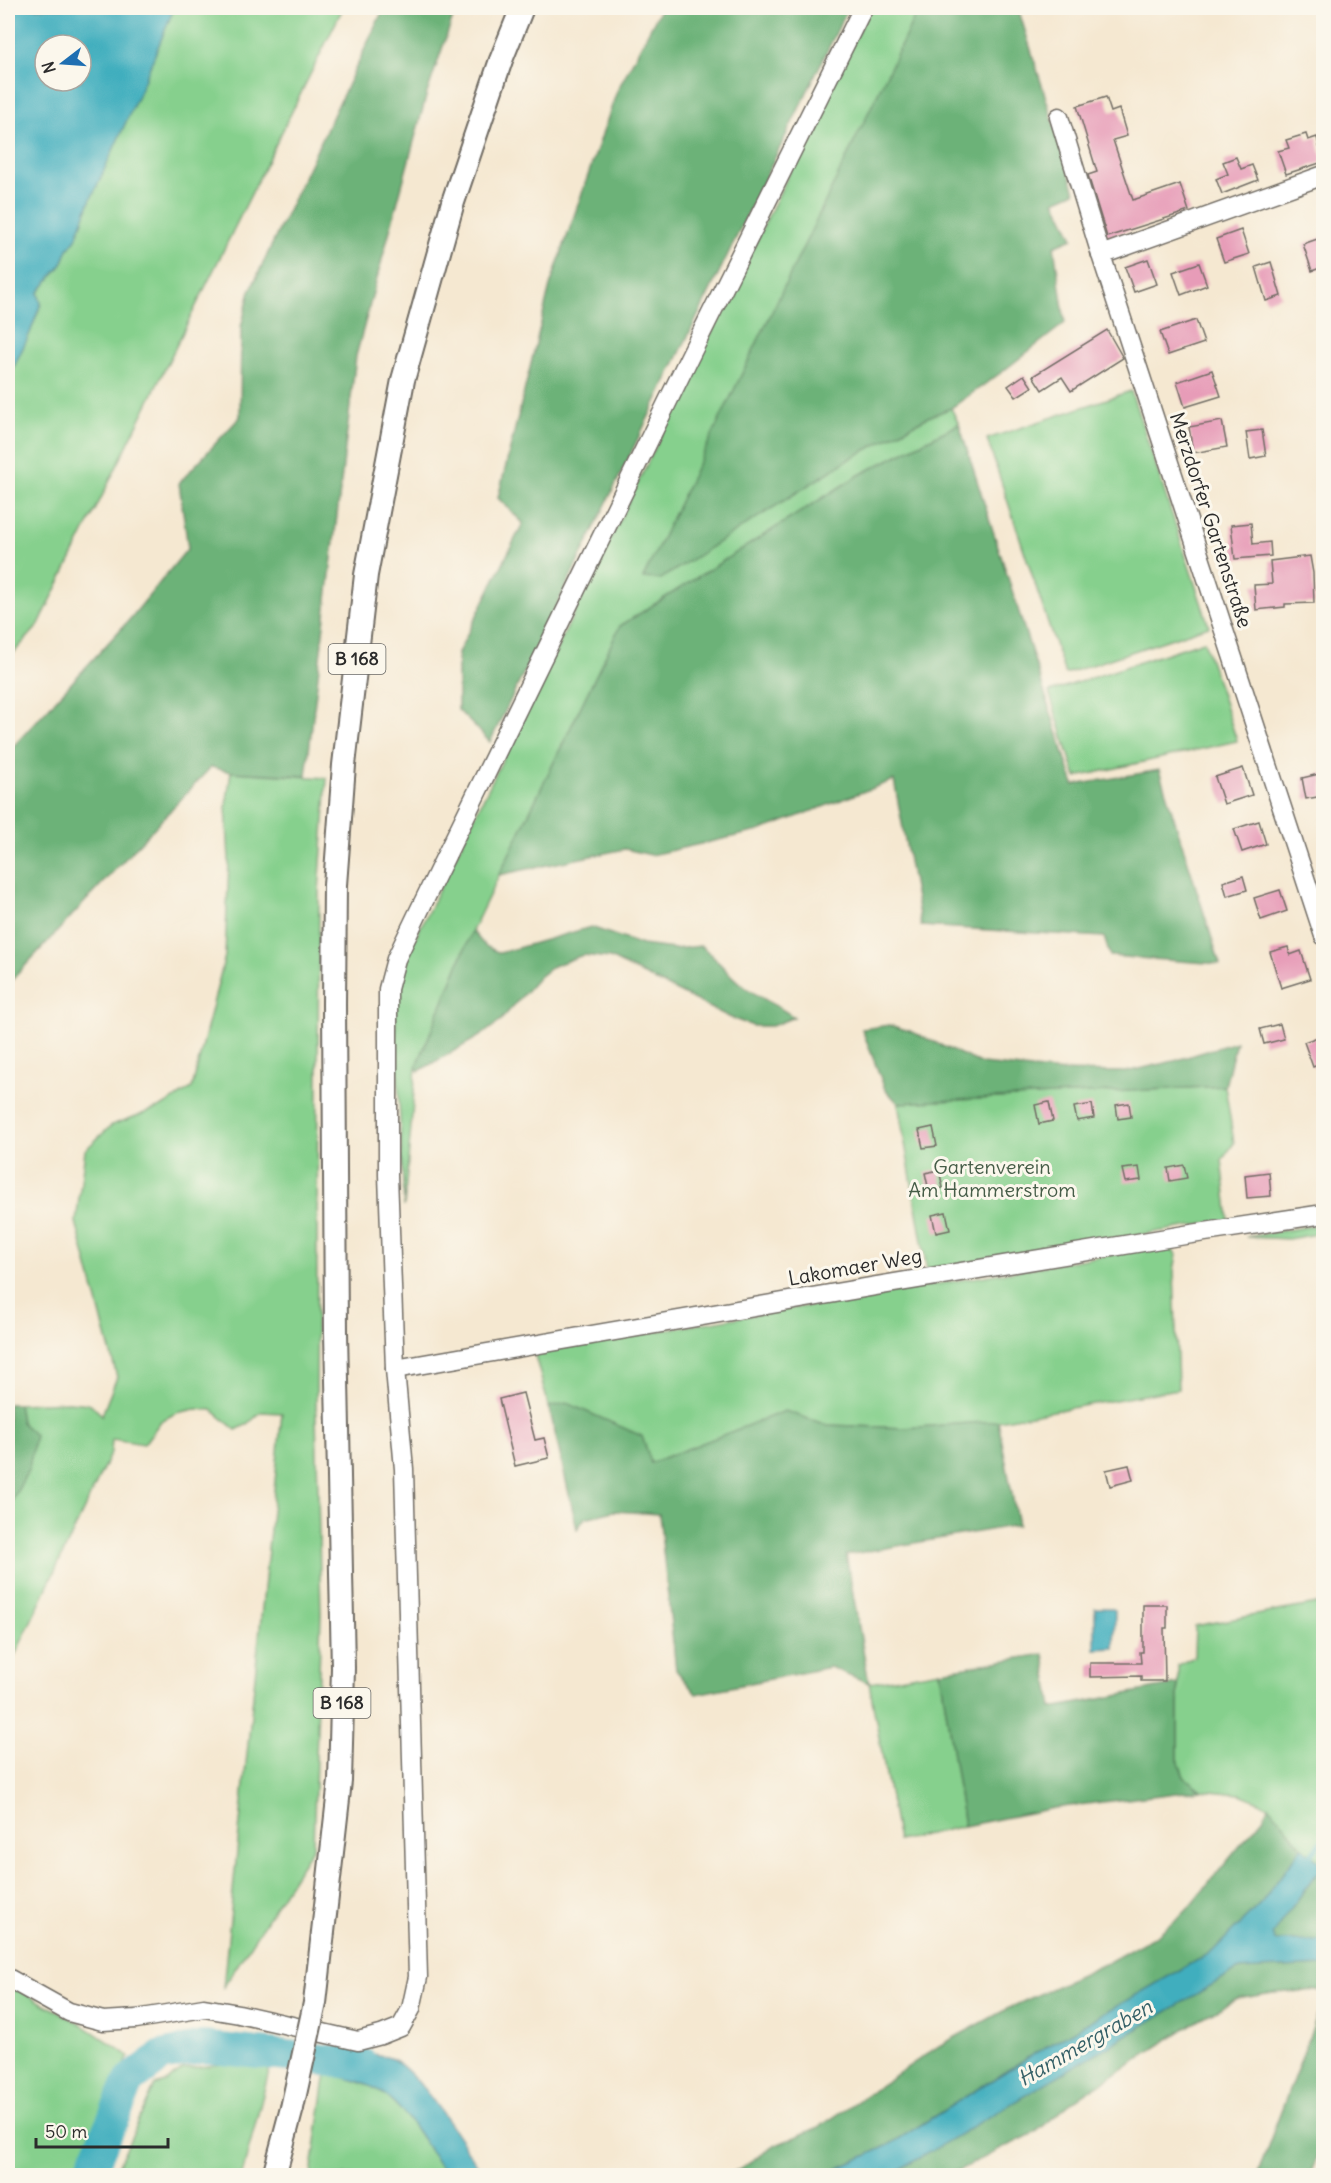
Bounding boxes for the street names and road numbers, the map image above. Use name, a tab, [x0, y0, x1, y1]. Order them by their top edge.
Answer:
street label: Merzdorfer Gartenstraße	[1165, 409, 1258, 631]
road number: B 168	[328, 644, 386, 674]
street label: Lakomaer Weg	[786, 1242, 924, 1291]
road number: B 168	[314, 1688, 370, 1718]

